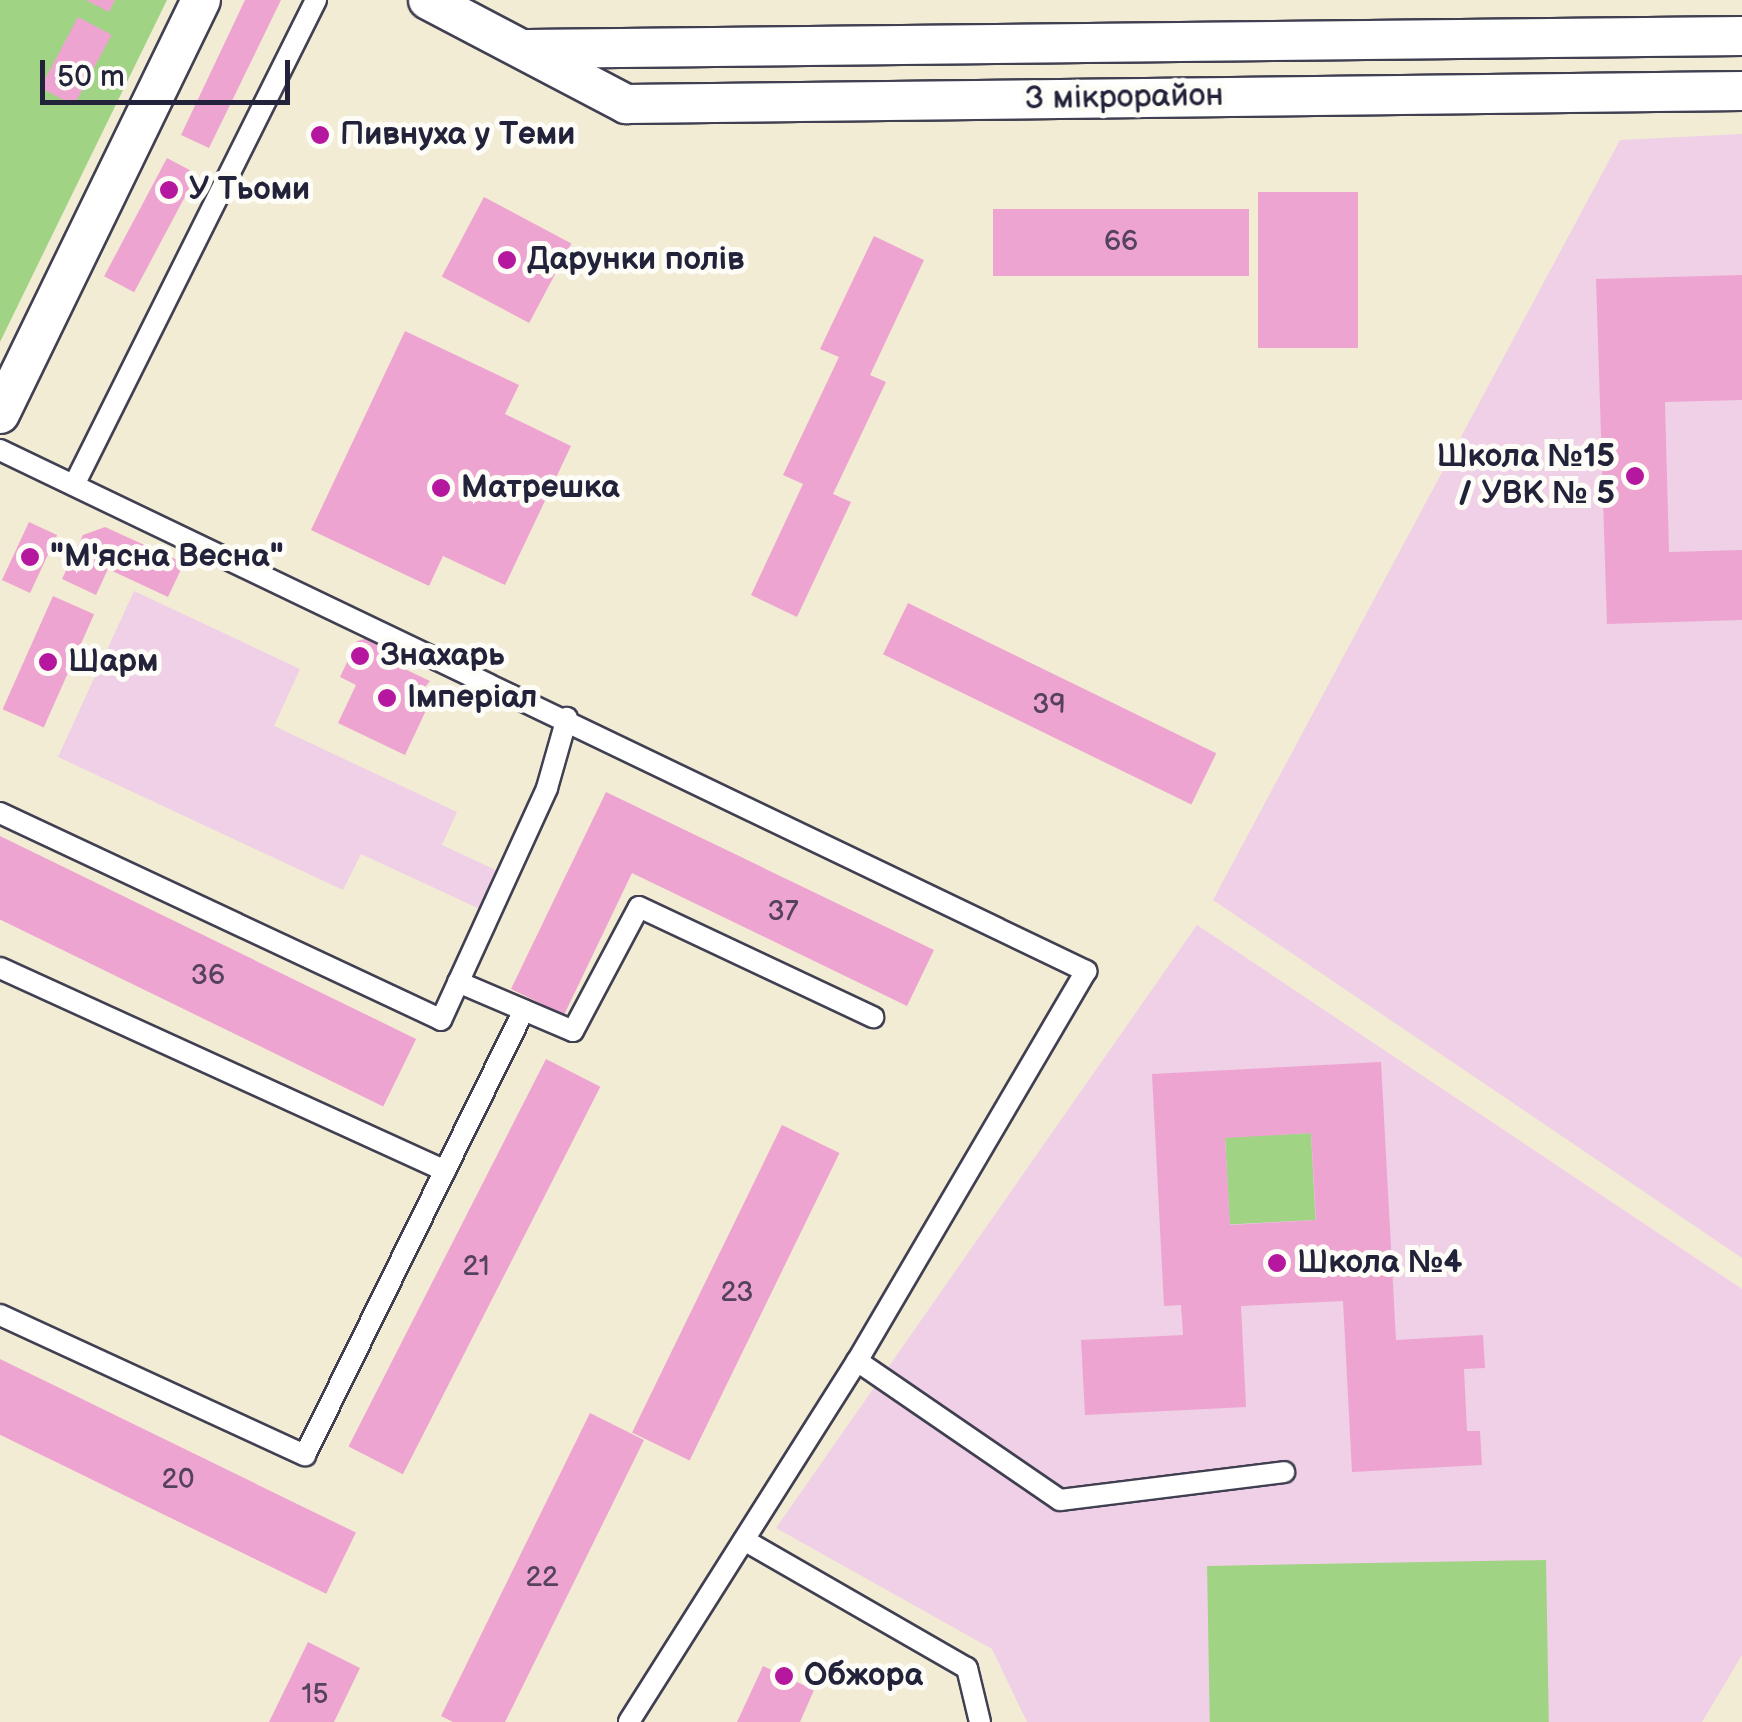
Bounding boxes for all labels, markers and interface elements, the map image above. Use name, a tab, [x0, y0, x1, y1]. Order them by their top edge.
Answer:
scale bar	[45, 40, 295, 102]
text: 50 m	[57, 59, 125, 95]
street label: 3 мікрорайон	[1024, 77, 1224, 119]
place label: Пивнуха у Теми	[340, 116, 575, 154]
marker: Пивнуха у Теми	[309, 124, 331, 146]
place label: У Тьоми	[189, 171, 310, 209]
marker: У Тьоми	[158, 179, 180, 201]
house number: 66	[1104, 225, 1138, 259]
place label: Дарунки полів	[527, 241, 744, 279]
marker: Дарунки полів	[496, 249, 518, 271]
place label: Школа №15 / УВК № 5	[1436, 439, 1615, 514]
marker: Школа №15 / УВК № 5	[1624, 465, 1646, 487]
place label: Матрешка	[461, 469, 620, 507]
marker: Матрешка	[430, 477, 452, 499]
place label: "М'ясна Весна"	[50, 538, 284, 576]
marker: "М'ясна Весна"	[19, 546, 41, 568]
place label: Знахарь	[380, 637, 504, 675]
place label: Шарм	[68, 643, 158, 681]
marker: Знахарь	[349, 645, 371, 667]
marker: Шарм	[37, 651, 59, 673]
place label: Імперіал	[407, 679, 537, 717]
marker: Імперіал	[376, 687, 398, 709]
house number: 39	[1032, 688, 1066, 722]
house number: 37	[768, 895, 798, 929]
house number: 36	[191, 959, 225, 993]
place label: Школа №4	[1297, 1244, 1462, 1282]
house number: 21	[463, 1250, 489, 1284]
marker: Школа №4	[1266, 1252, 1288, 1274]
house number: 23	[720, 1276, 754, 1310]
house number: 20	[162, 1463, 194, 1497]
house number: 22	[525, 1561, 559, 1595]
place label: Обжора	[804, 1657, 923, 1695]
marker: Обжора	[773, 1665, 795, 1687]
house number: 15	[302, 1678, 328, 1712]

